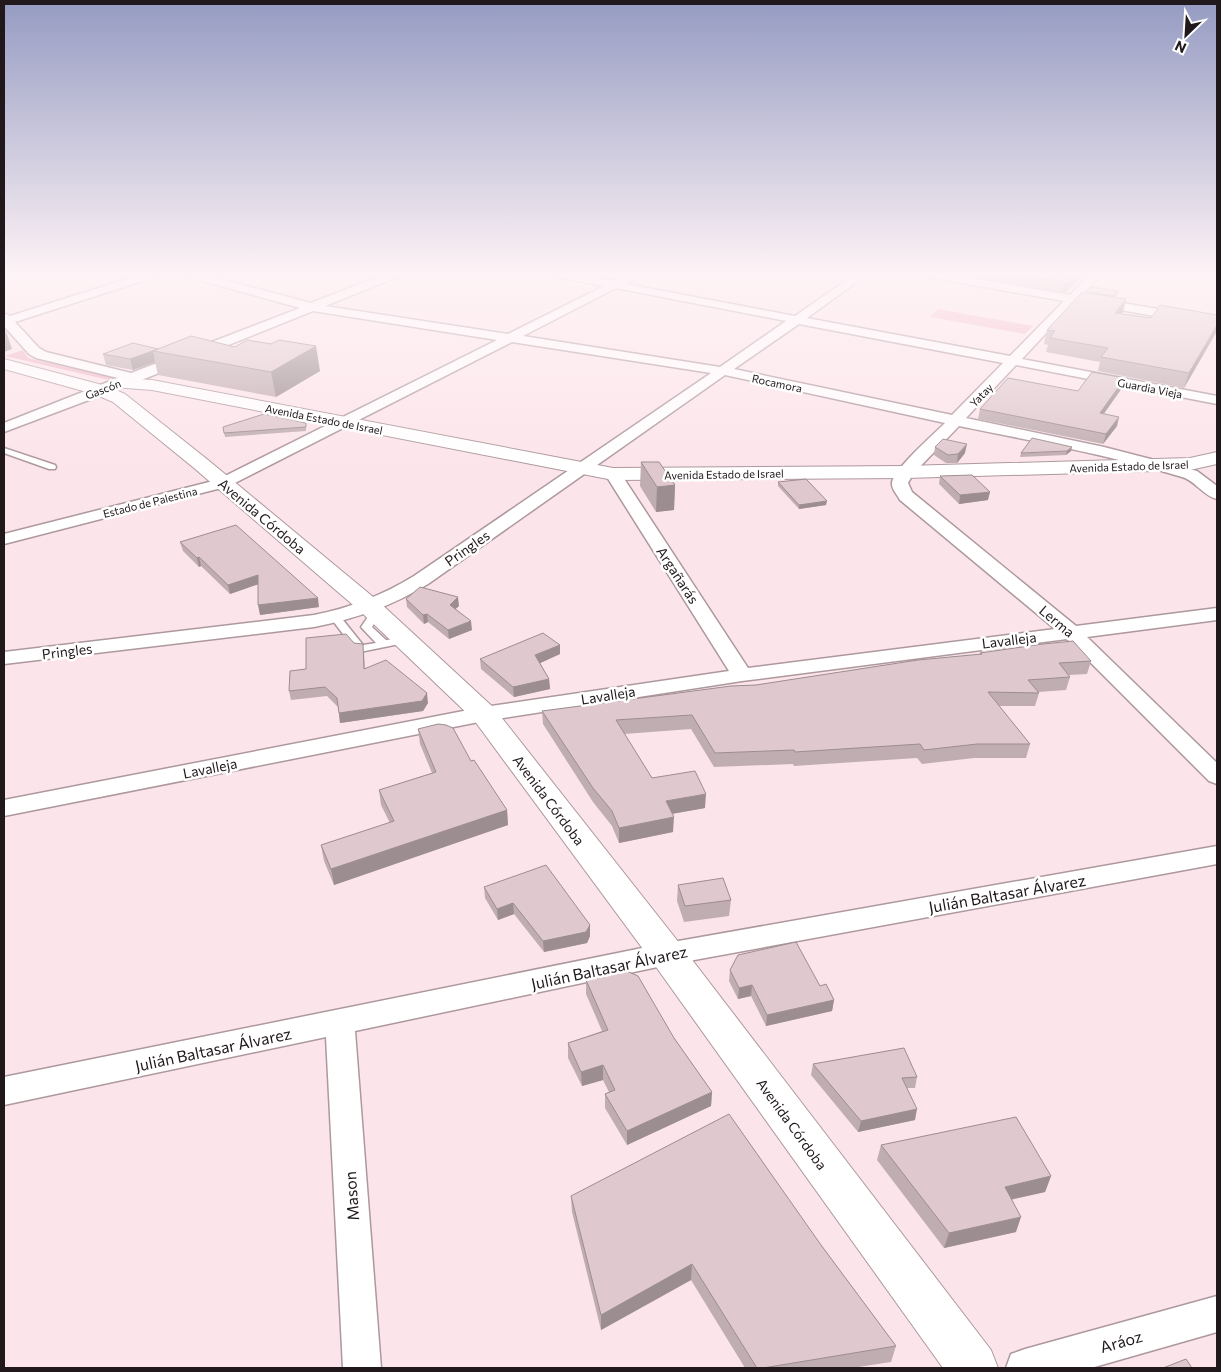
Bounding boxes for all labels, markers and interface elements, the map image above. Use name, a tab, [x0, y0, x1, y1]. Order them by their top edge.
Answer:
north arrow	[1161, 10, 1211, 60]
text: N	[1172, 37, 1189, 57]
street label: Rocamora	[751, 371, 803, 395]
street label: Guardia Vieja	[1116, 375, 1184, 401]
street label: Gascón	[83, 376, 123, 402]
street label: Yatay	[967, 380, 995, 409]
street label: Avenida Estado de Israel	[264, 401, 384, 437]
street label: Avenida Estado de Israel	[1069, 457, 1189, 475]
street label: Avenida Estado de Israel	[664, 466, 784, 482]
street label: Avenida Córdoba	[215, 475, 309, 557]
street label: Estado de Palestina	[102, 484, 198, 520]
street label: Pringles	[441, 526, 493, 570]
street label: Argañarás	[653, 543, 703, 607]
street label: Lerma	[1036, 601, 1078, 641]
street label: Lavalleja	[981, 628, 1037, 652]
street label: Pringles	[41, 639, 93, 663]
street label: Lavalleja	[580, 682, 636, 708]
street label: Avenida Córdoba	[510, 752, 588, 848]
street label: Lavalleja	[181, 754, 239, 782]
street label: Julián Baltasar Álvarez	[927, 870, 1087, 916]
street label: Julián Baltasar Álvarez	[529, 941, 689, 993]
street label: Julián Baltasar Álvarez	[133, 1023, 293, 1075]
street label: Avenida Córdoba	[753, 1075, 831, 1173]
street label: Mason	[340, 1171, 362, 1221]
street label: Aráoz	[1098, 1326, 1144, 1356]

